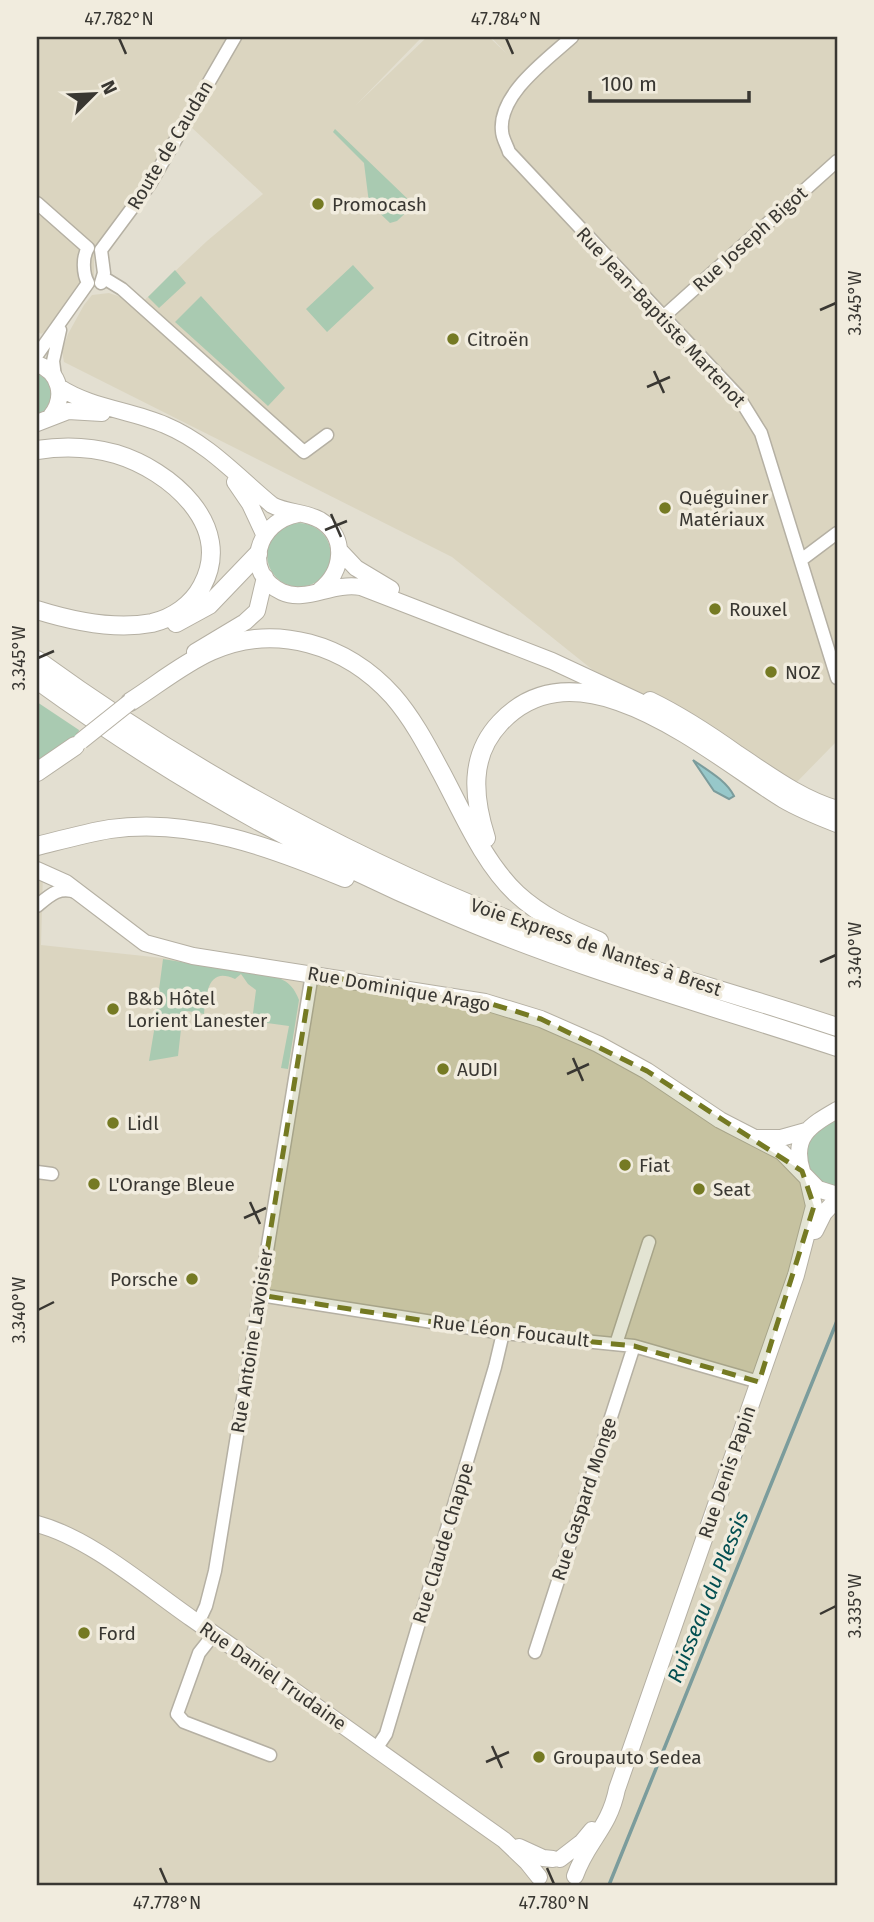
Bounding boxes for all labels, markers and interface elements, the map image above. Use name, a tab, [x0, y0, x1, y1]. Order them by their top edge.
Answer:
text: 47.782°N	[84, 8, 154, 30]
text: 47.784°N	[471, 8, 541, 30]
north arrow	[60, 60, 130, 130]
scale bar	[590, 60, 750, 104]
text: 100 m	[601, 71, 657, 97]
street label: Route de Caudan	[122, 76, 218, 214]
text: N	[96, 77, 122, 98]
street label: Rue Joseph Bigot	[688, 182, 812, 296]
place label: Promocash	[332, 193, 427, 216]
marker: Promocash	[310, 196, 326, 212]
street label: Rue Jean-Baptiste Martenot	[572, 222, 751, 412]
text: 3.345°W	[844, 270, 866, 335]
place label: Citroën	[467, 328, 529, 351]
marker: Citroën	[445, 331, 461, 347]
place label: Quéguiner Matériaux	[679, 486, 769, 531]
marker: Quéguiner Matériaux	[657, 500, 673, 516]
place label: Rouxel	[729, 598, 788, 621]
marker: Rouxel	[707, 601, 723, 617]
text: 3.345°W	[8, 625, 30, 690]
place label: NOZ	[785, 661, 821, 684]
marker: NOZ	[763, 664, 779, 680]
street label: Voie Express de Nantes à Brest	[467, 893, 725, 1001]
text: 3.340°W	[844, 922, 866, 988]
street label: Rue Dominique Arago	[306, 962, 492, 1016]
place label: B&b Hôtel Lorient Lanester	[127, 987, 268, 1032]
marker: B&b Hôtel Lorient Lanester	[105, 1001, 121, 1017]
place label: AUDI	[457, 1058, 498, 1081]
marker: AUDI	[435, 1061, 451, 1077]
place label: Lidl	[127, 1112, 159, 1135]
marker: Lidl	[105, 1115, 121, 1131]
place label: Fiat	[639, 1154, 670, 1177]
marker: Fiat	[617, 1157, 633, 1173]
place label: L'Orange Bleue	[108, 1173, 235, 1196]
marker: L'Orange Bleue	[86, 1176, 102, 1192]
place label: Seat	[713, 1178, 751, 1201]
marker: Seat	[691, 1181, 707, 1197]
street label: Rue Antoine Lavoisier	[226, 1246, 278, 1435]
place label: Porsche	[110, 1268, 178, 1291]
marker: Porsche	[184, 1271, 200, 1287]
text: 3.340°W	[8, 1277, 30, 1343]
street label: Rue Léon Foucault	[431, 1310, 591, 1352]
street label: Rue Denis Papin	[693, 1403, 761, 1541]
street label: Rue Gaspard Monge	[547, 1414, 621, 1584]
street label: Rue Claude Chappe	[408, 1460, 478, 1626]
water label: Ruisseau du Plessis	[662, 1507, 754, 1687]
text: 3.335°W	[844, 1574, 866, 1638]
street label: Rue Daniel Trudaine	[195, 1617, 351, 1735]
place label: Ford	[98, 1622, 136, 1645]
marker: Ford	[76, 1625, 92, 1641]
place label: Groupauto Sedea	[553, 1746, 702, 1769]
marker: Groupauto Sedea	[531, 1749, 547, 1765]
text: 47.778°N	[133, 1892, 201, 1914]
text: 47.780°N	[519, 1892, 589, 1914]

